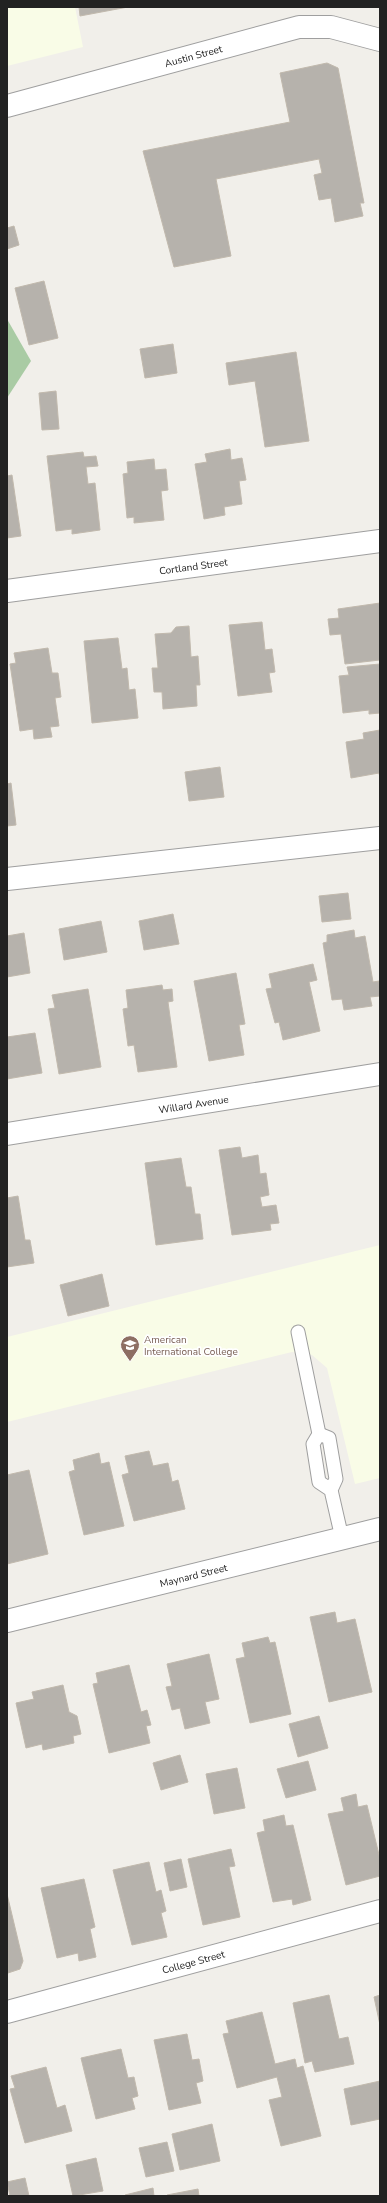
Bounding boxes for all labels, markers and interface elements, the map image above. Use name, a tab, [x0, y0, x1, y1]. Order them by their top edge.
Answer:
street label: Austin Street	[163, 42, 224, 71]
street label: Cortland Street	[158, 555, 229, 579]
street label: Willard Avenue	[158, 1092, 230, 1117]
place label: American International College	[144, 1333, 238, 1359]
school or university icon: American International College	[119, 1334, 141, 1362]
street label: Maynard Street	[158, 1561, 229, 1591]
street label: College Street	[161, 1947, 227, 1978]

